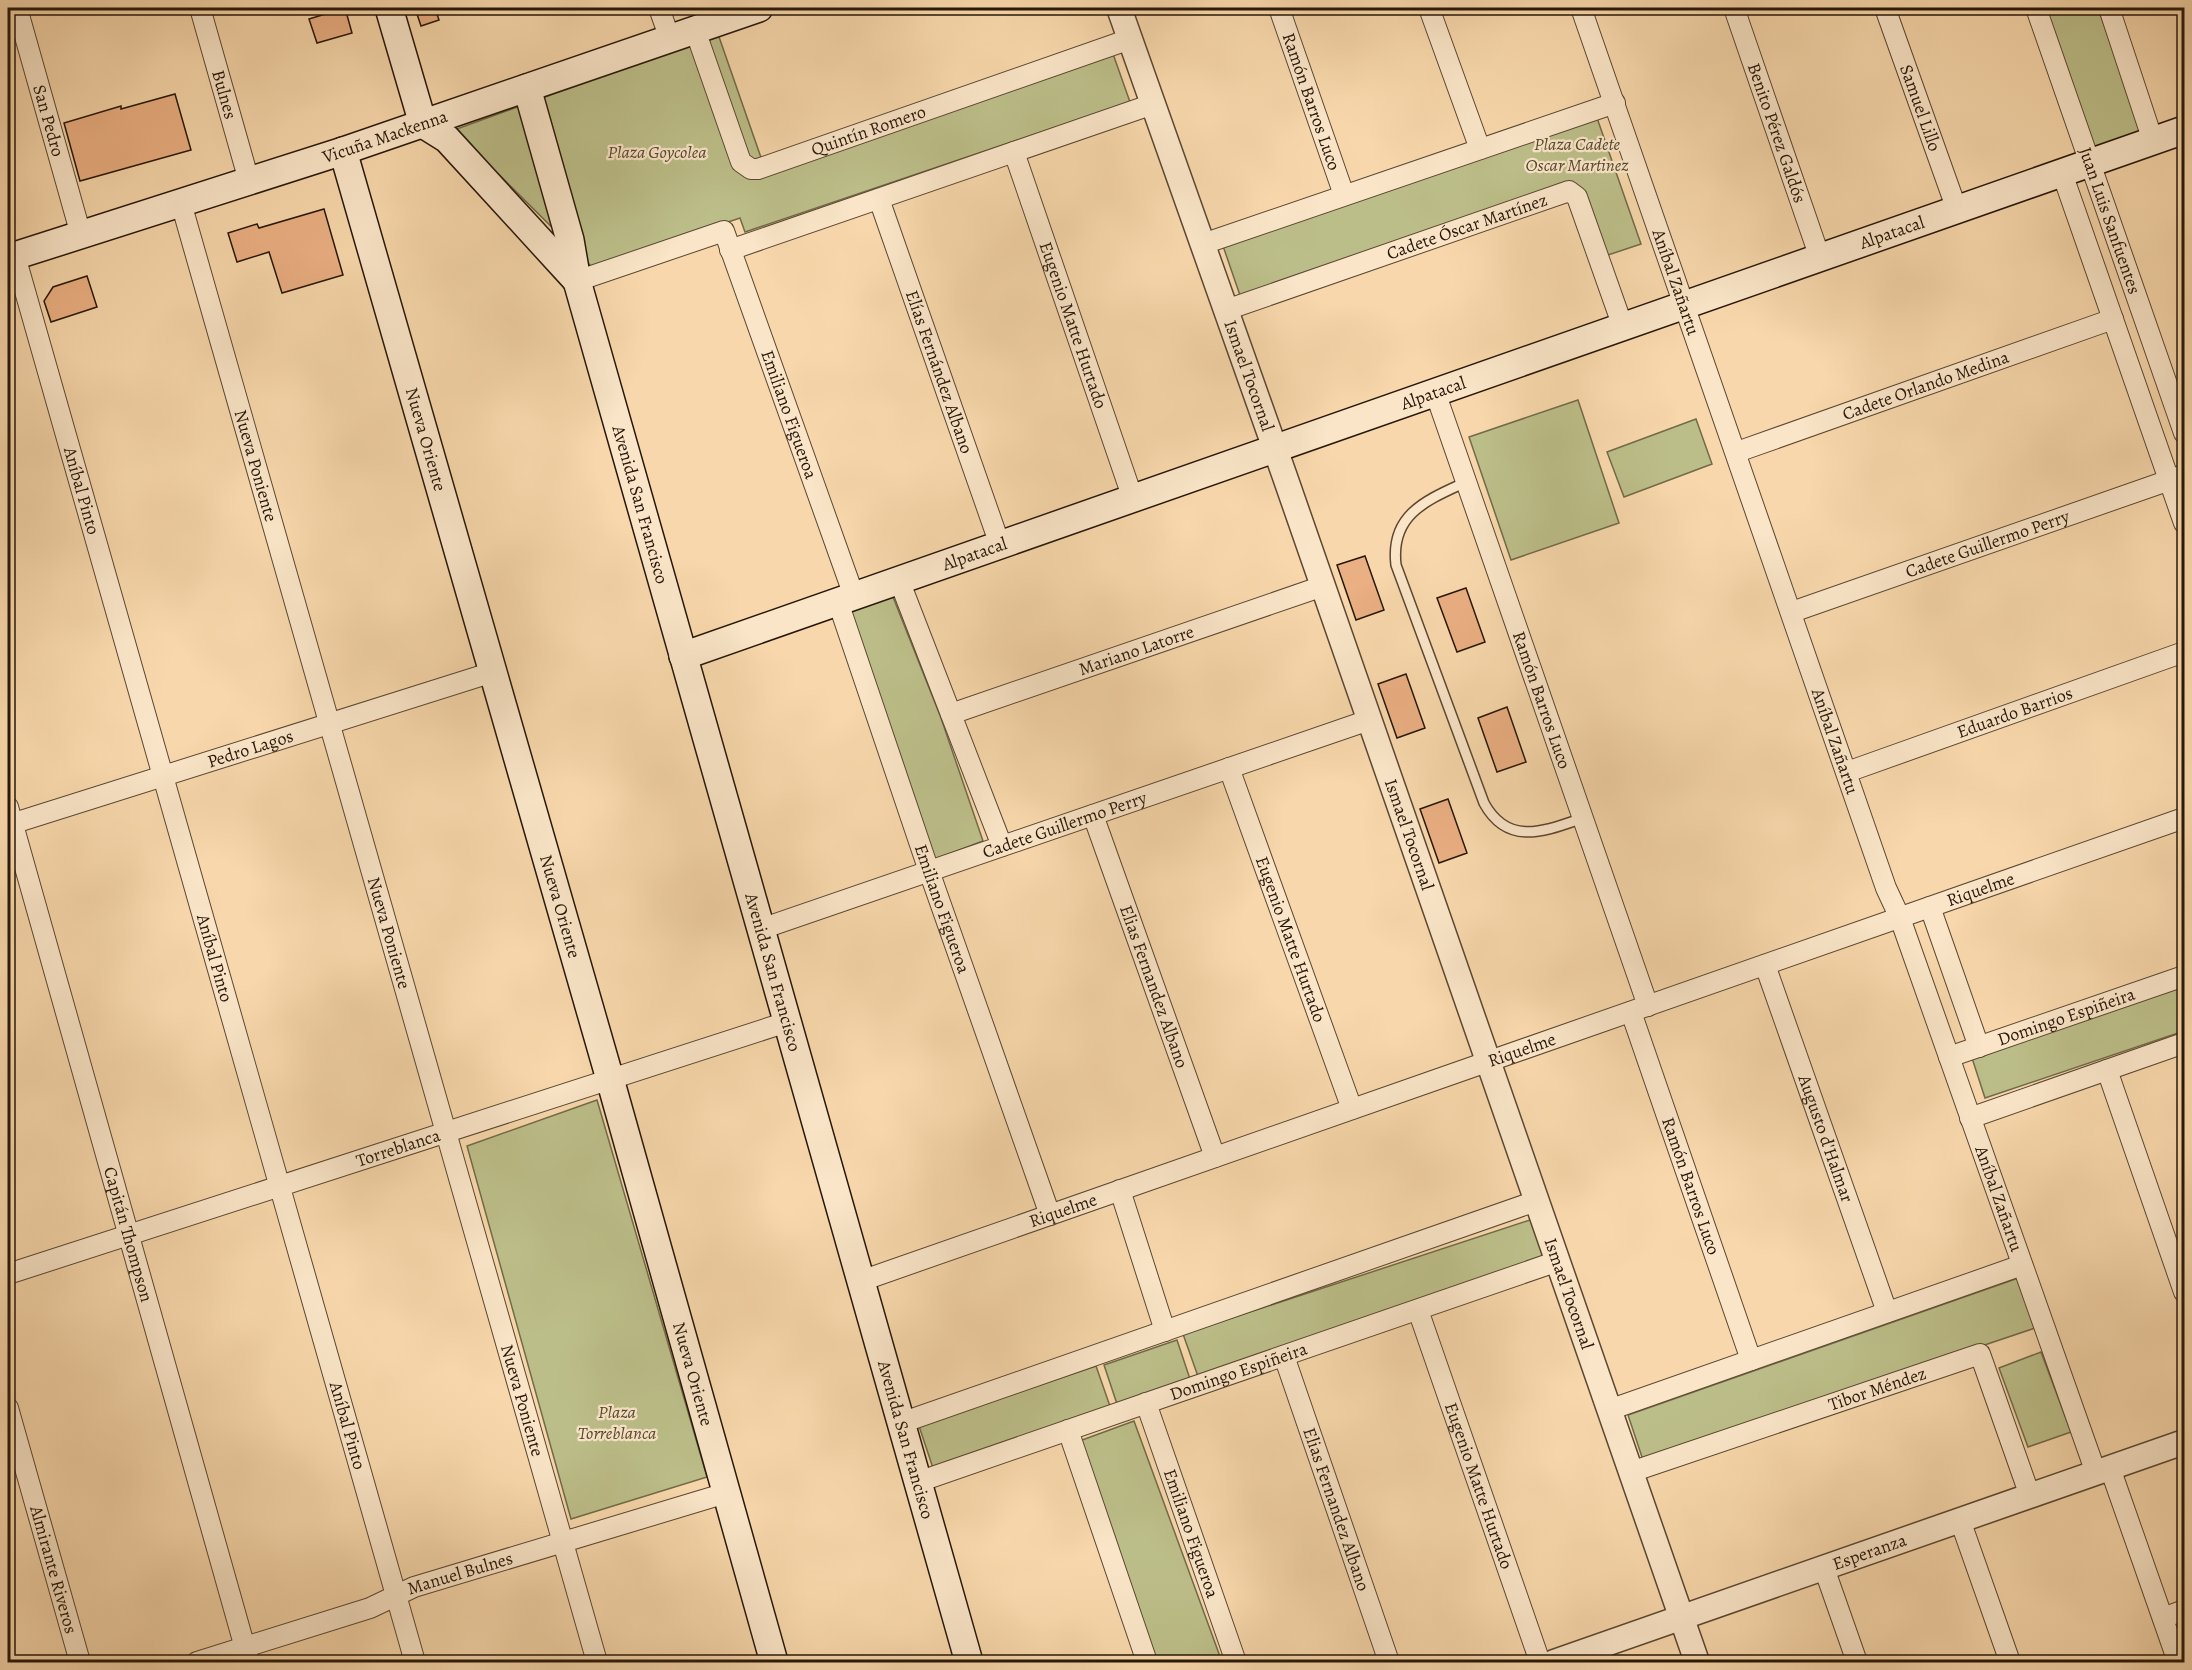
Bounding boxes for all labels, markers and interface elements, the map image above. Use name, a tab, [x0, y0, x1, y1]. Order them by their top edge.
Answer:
street label: Ramón Barros Luco	[1276, 29, 1347, 174]
street label: Benito Pérez Galdós	[1742, 60, 1812, 206]
street label: Samuel Lillo	[1894, 61, 1947, 154]
street label: Bulnes	[206, 67, 243, 122]
street label: San Pedro	[27, 82, 70, 159]
street label: Quintín Romero	[808, 99, 929, 162]
street label: Vicuña Mackenna	[318, 104, 451, 169]
park label: Plaza Cadete Oscar Martinez	[1526, 132, 1629, 177]
park label: Plaza Goycolea	[607, 140, 707, 164]
street label: Juan Luis Sanfuentes	[2073, 144, 2147, 297]
street label: Cadete Óscar Martínez	[1383, 187, 1551, 265]
street label: Alpatacal	[1855, 210, 1928, 255]
street label: Aníbal Zañartu	[1646, 225, 1705, 338]
street label: Eugenio Matte Hurtado	[1034, 238, 1113, 412]
street label: Elías Fernández Albano	[900, 287, 979, 457]
street label: Ismael Tocornal	[1218, 317, 1280, 435]
street label: Cadete Orlando Medina	[1839, 345, 2013, 426]
street label: Emiliano Figueroa	[755, 347, 824, 483]
street label: Alpatacal	[1397, 370, 1469, 416]
street label: Nueva Oriente	[400, 385, 452, 494]
street label: Nueva Poniente	[228, 407, 283, 524]
street label: Avenida San Francisco	[606, 422, 674, 587]
street label: Aníbal Pinto	[58, 443, 106, 537]
street label: Cadete Guillermo Perry	[1902, 504, 2074, 583]
street label: Alpatacal	[938, 531, 1011, 577]
street label: Mariano Latorre	[1075, 619, 1197, 681]
street label: Ramón Barros Luco	[1507, 628, 1577, 772]
street label: Eduardo Barrios	[1954, 681, 2076, 744]
street label: Aníbal Zañartu	[1805, 684, 1865, 798]
street label: Pedro Lagos	[204, 724, 296, 773]
street label: Ismael Tocornal	[1379, 776, 1440, 894]
street label: Cadete Guillermo Perry	[979, 785, 1151, 864]
street label: Emiliano Figueroa	[909, 841, 976, 977]
street label: Nueva Oriente	[534, 852, 587, 961]
street label: Eugenio Matte Hurtado	[1250, 853, 1332, 1026]
street label: Riquelme	[1943, 866, 2018, 912]
street label: Nueva Poniente	[362, 874, 416, 992]
street label: Avenida San Francisco	[739, 889, 807, 1054]
street label: Elias Fernandez Albano	[1114, 902, 1194, 1071]
street label: Aníbal Pinto	[191, 910, 239, 1005]
street label: Domingo Espiñeira	[1994, 982, 2139, 1051]
street label: Riquelme	[1484, 1027, 1559, 1073]
street label: Augusto d'Halmar	[1792, 1071, 1860, 1206]
street label: Ramón Barros Luco	[1656, 1114, 1726, 1258]
street label: Torreblanca	[353, 1123, 444, 1173]
street label: Aníbal Zañartu	[1969, 1142, 2029, 1255]
street label: Capitán Thompson	[98, 1164, 159, 1305]
street label: Riquelme	[1026, 1187, 1100, 1233]
street label: Ismael Tocornal	[1538, 1235, 1600, 1353]
street label: Nueva Oriente	[667, 1319, 719, 1429]
street label: Domingo Espiñeira	[1166, 1336, 1311, 1406]
street label: Nueva Poniente	[495, 1341, 550, 1459]
street label: Avenida San Francisco	[872, 1357, 940, 1522]
street label: Tibor Méndez	[1825, 1361, 1929, 1416]
street label: Aníbal Pinto	[324, 1378, 372, 1472]
street label: Eugenio Matte Hurtado	[1439, 1399, 1519, 1572]
park label: Plaza Torreblanca	[578, 1400, 656, 1445]
street label: Elias Fernandez Albano	[1297, 1424, 1376, 1594]
street label: Emiliano Figueroa	[1158, 1465, 1225, 1602]
street label: Almirante Riveros	[24, 1502, 83, 1636]
street label: Esperanza	[1829, 1528, 1910, 1576]
street label: Manuel Bulnes	[404, 1546, 516, 1600]

